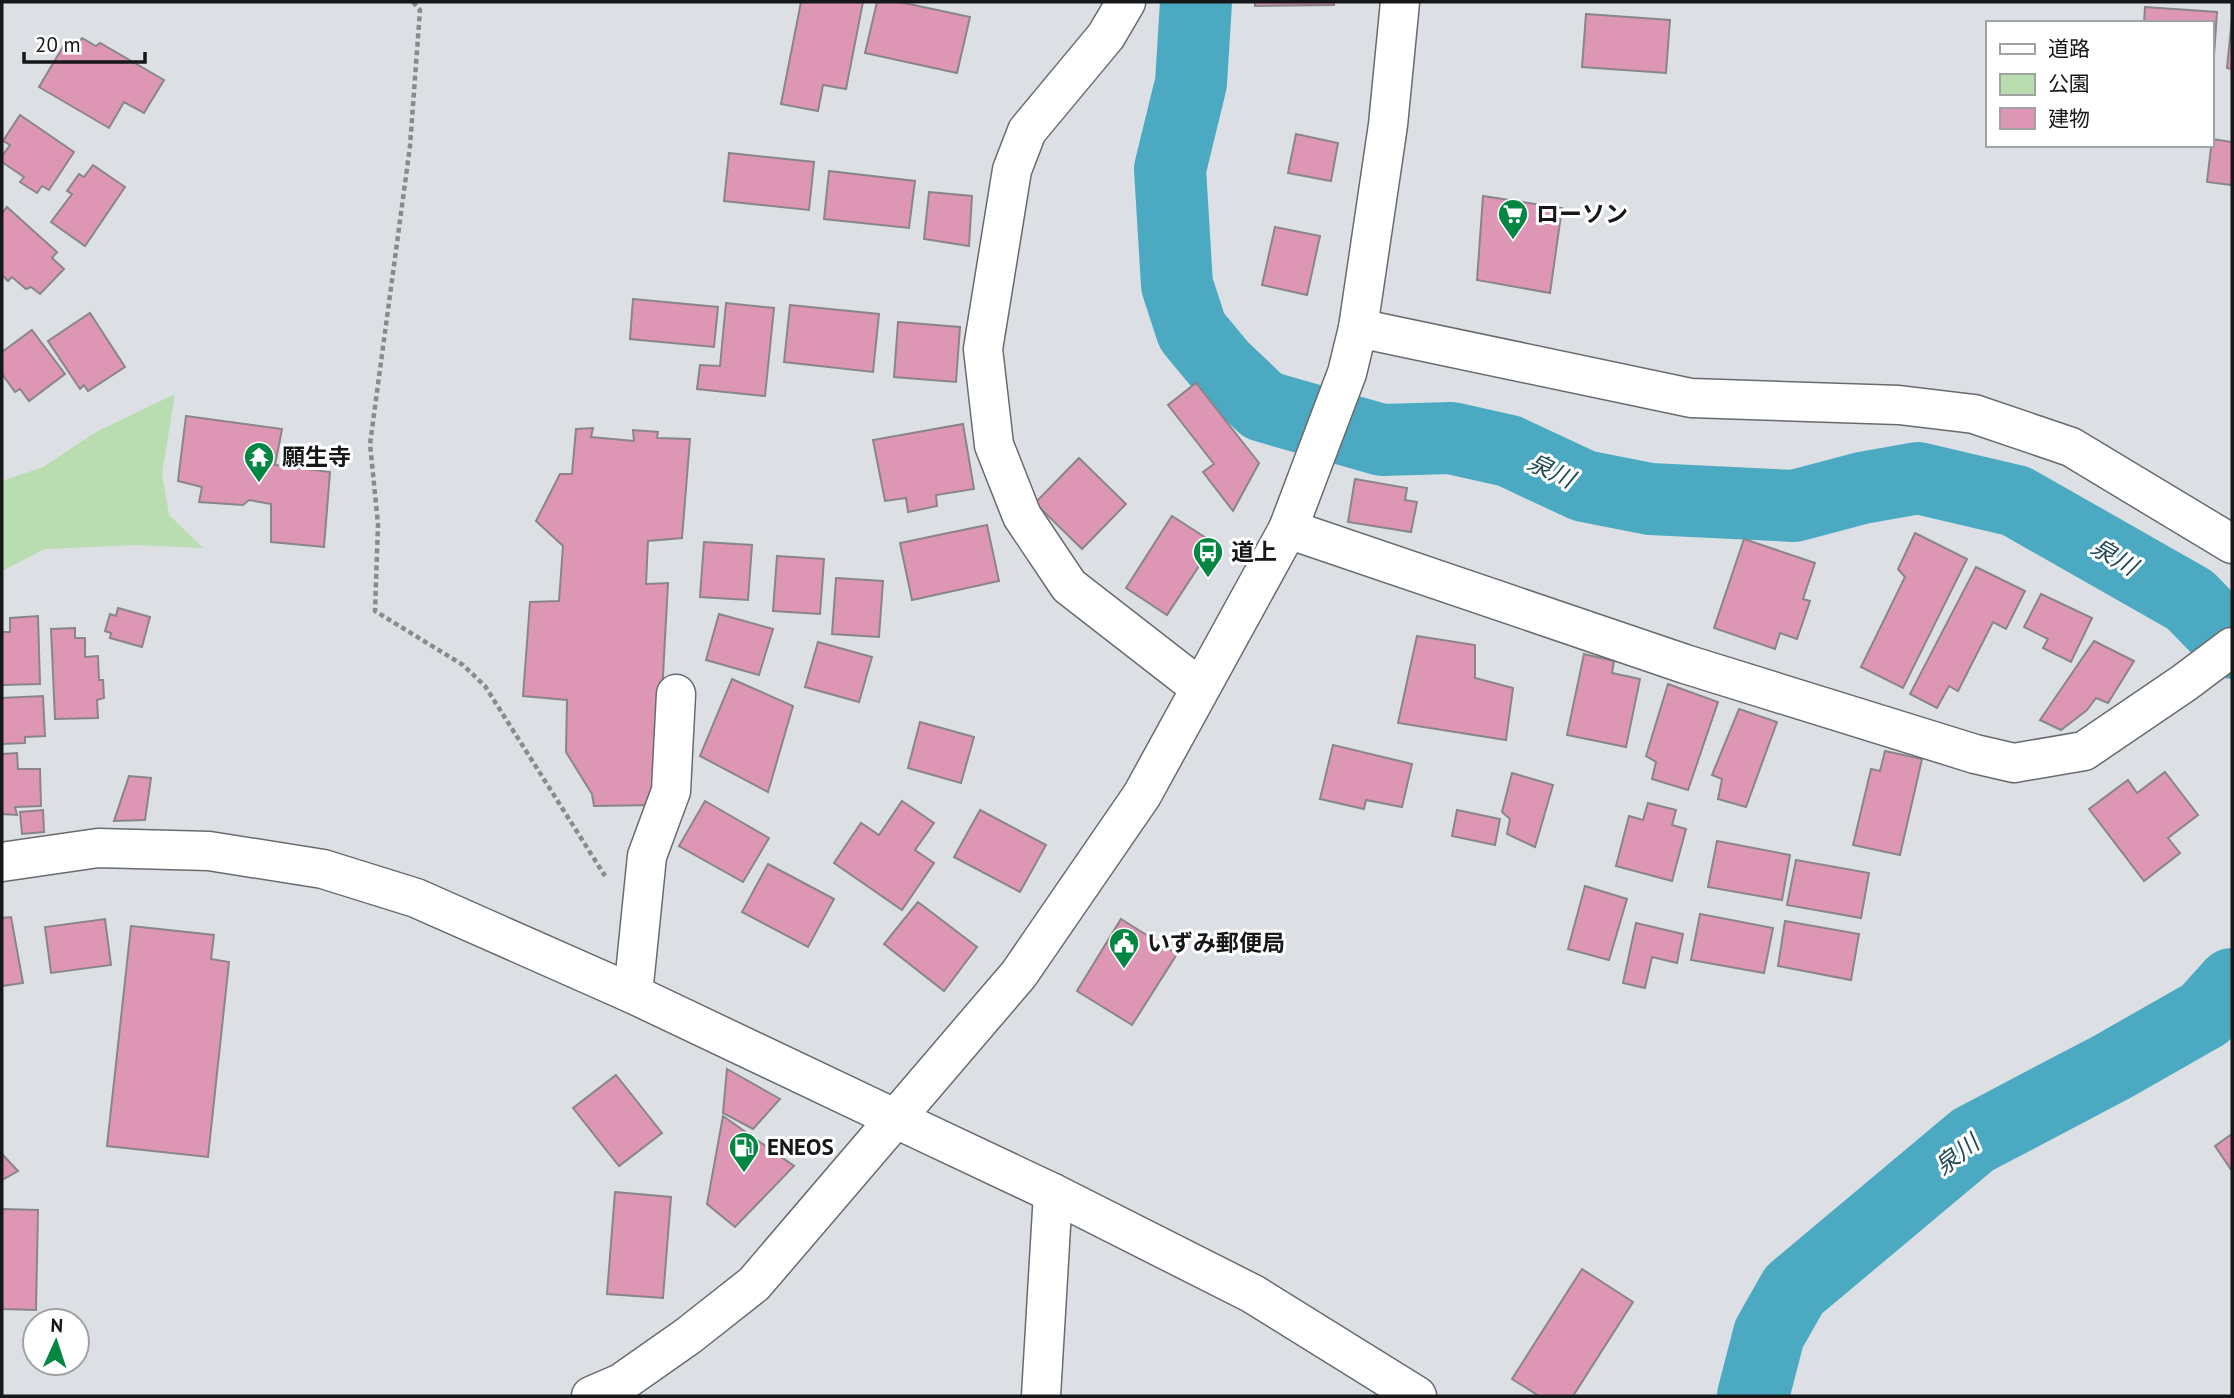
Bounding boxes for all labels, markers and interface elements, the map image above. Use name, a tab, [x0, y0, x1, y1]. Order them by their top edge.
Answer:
scale bar	[24, 21, 145, 65]
legend	[1986, 21, 2213, 147]
text: 20 m	[35, 31, 81, 58]
text: 道路	[2048, 35, 2090, 62]
text: 公園	[2048, 70, 2090, 97]
text: 建物	[2048, 105, 2090, 132]
supermarket icon: ローソン	[1496, 197, 1530, 241]
place label: ローソン	[1536, 199, 1628, 228]
temple icon: 願生寺	[242, 440, 276, 484]
place label: 願生寺	[282, 442, 351, 471]
water label: 泉川	[1523, 446, 1582, 496]
water label: 泉川	[2086, 531, 2145, 583]
bus stop icon: 道上	[1191, 535, 1225, 579]
place label: 道上	[1231, 537, 1277, 566]
public building icon: いずみ郵便局	[1107, 926, 1141, 970]
place label: いずみ郵便局	[1147, 928, 1285, 957]
water label: 泉川	[1928, 1126, 1988, 1182]
fuel station icon: ENEOS	[727, 1130, 761, 1174]
place label: ENEOS	[767, 1132, 834, 1161]
north arrow	[21, 1307, 91, 1377]
text: N	[50, 1313, 64, 1337]

